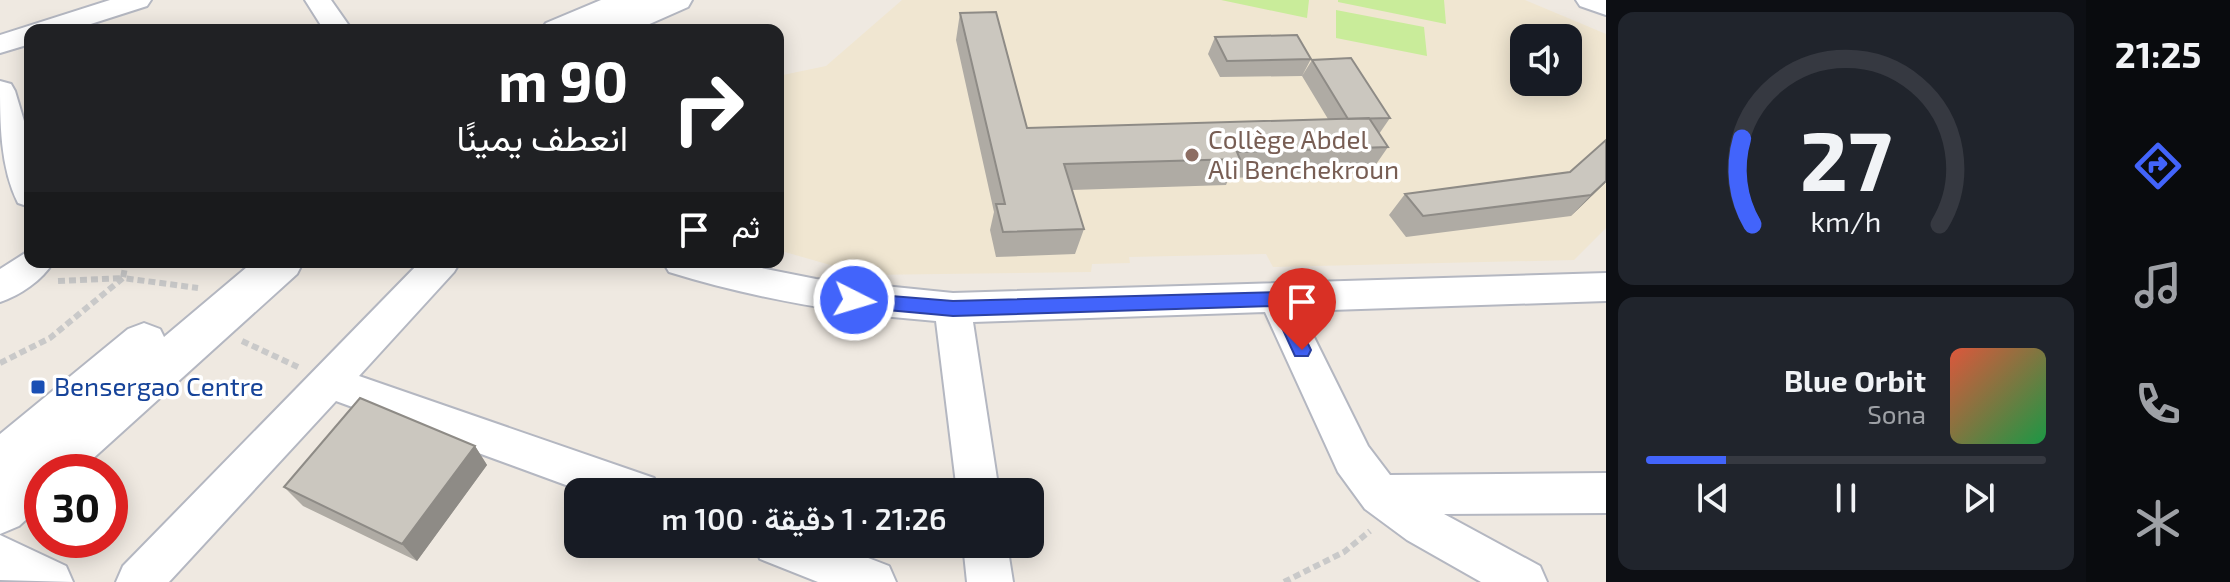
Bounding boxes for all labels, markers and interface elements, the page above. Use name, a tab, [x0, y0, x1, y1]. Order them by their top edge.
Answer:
map controls	[1510, 24, 1582, 96]
button: sound	[1510, 24, 1582, 96]
text: 21:25	[2115, 32, 2201, 75]
text: 90 m	[498, 46, 628, 113]
icon: right	[656, 56, 760, 160]
text: 27	[1800, 107, 1892, 207]
text: انعطف يمينًا	[457, 115, 628, 158]
place label: Collège Abdel Ali Benchekroun	[1208, 123, 1399, 184]
icon: directions	[2130, 138, 2186, 194]
marker: Collège Abdel Ali Benchekroun	[1183, 146, 1201, 164]
text: km/h	[1811, 203, 1881, 238]
icon: arrive	[672, 208, 716, 252]
text: ثم	[732, 208, 760, 244]
icon: music	[2130, 257, 2186, 313]
position arrow	[812, 258, 896, 342]
pin	[1268, 268, 1336, 350]
icon: arrive	[1280, 280, 1324, 324]
text: Blue Orbit	[1784, 362, 1926, 398]
place label: Bensergao Centre	[54, 370, 264, 401]
icon: phone	[2130, 376, 2186, 432]
marker: Bensergao Centre	[29, 378, 47, 396]
text: Sona	[1867, 398, 1926, 429]
speed limit sign: 30	[24, 454, 128, 558]
icon: previous	[1691, 476, 1735, 520]
icon: pause	[1824, 476, 1868, 520]
icon: next	[1957, 476, 2001, 520]
icon: climate	[2130, 495, 2186, 551]
text: 21:26 · 1 دقيقة · 100 m	[662, 500, 946, 536]

